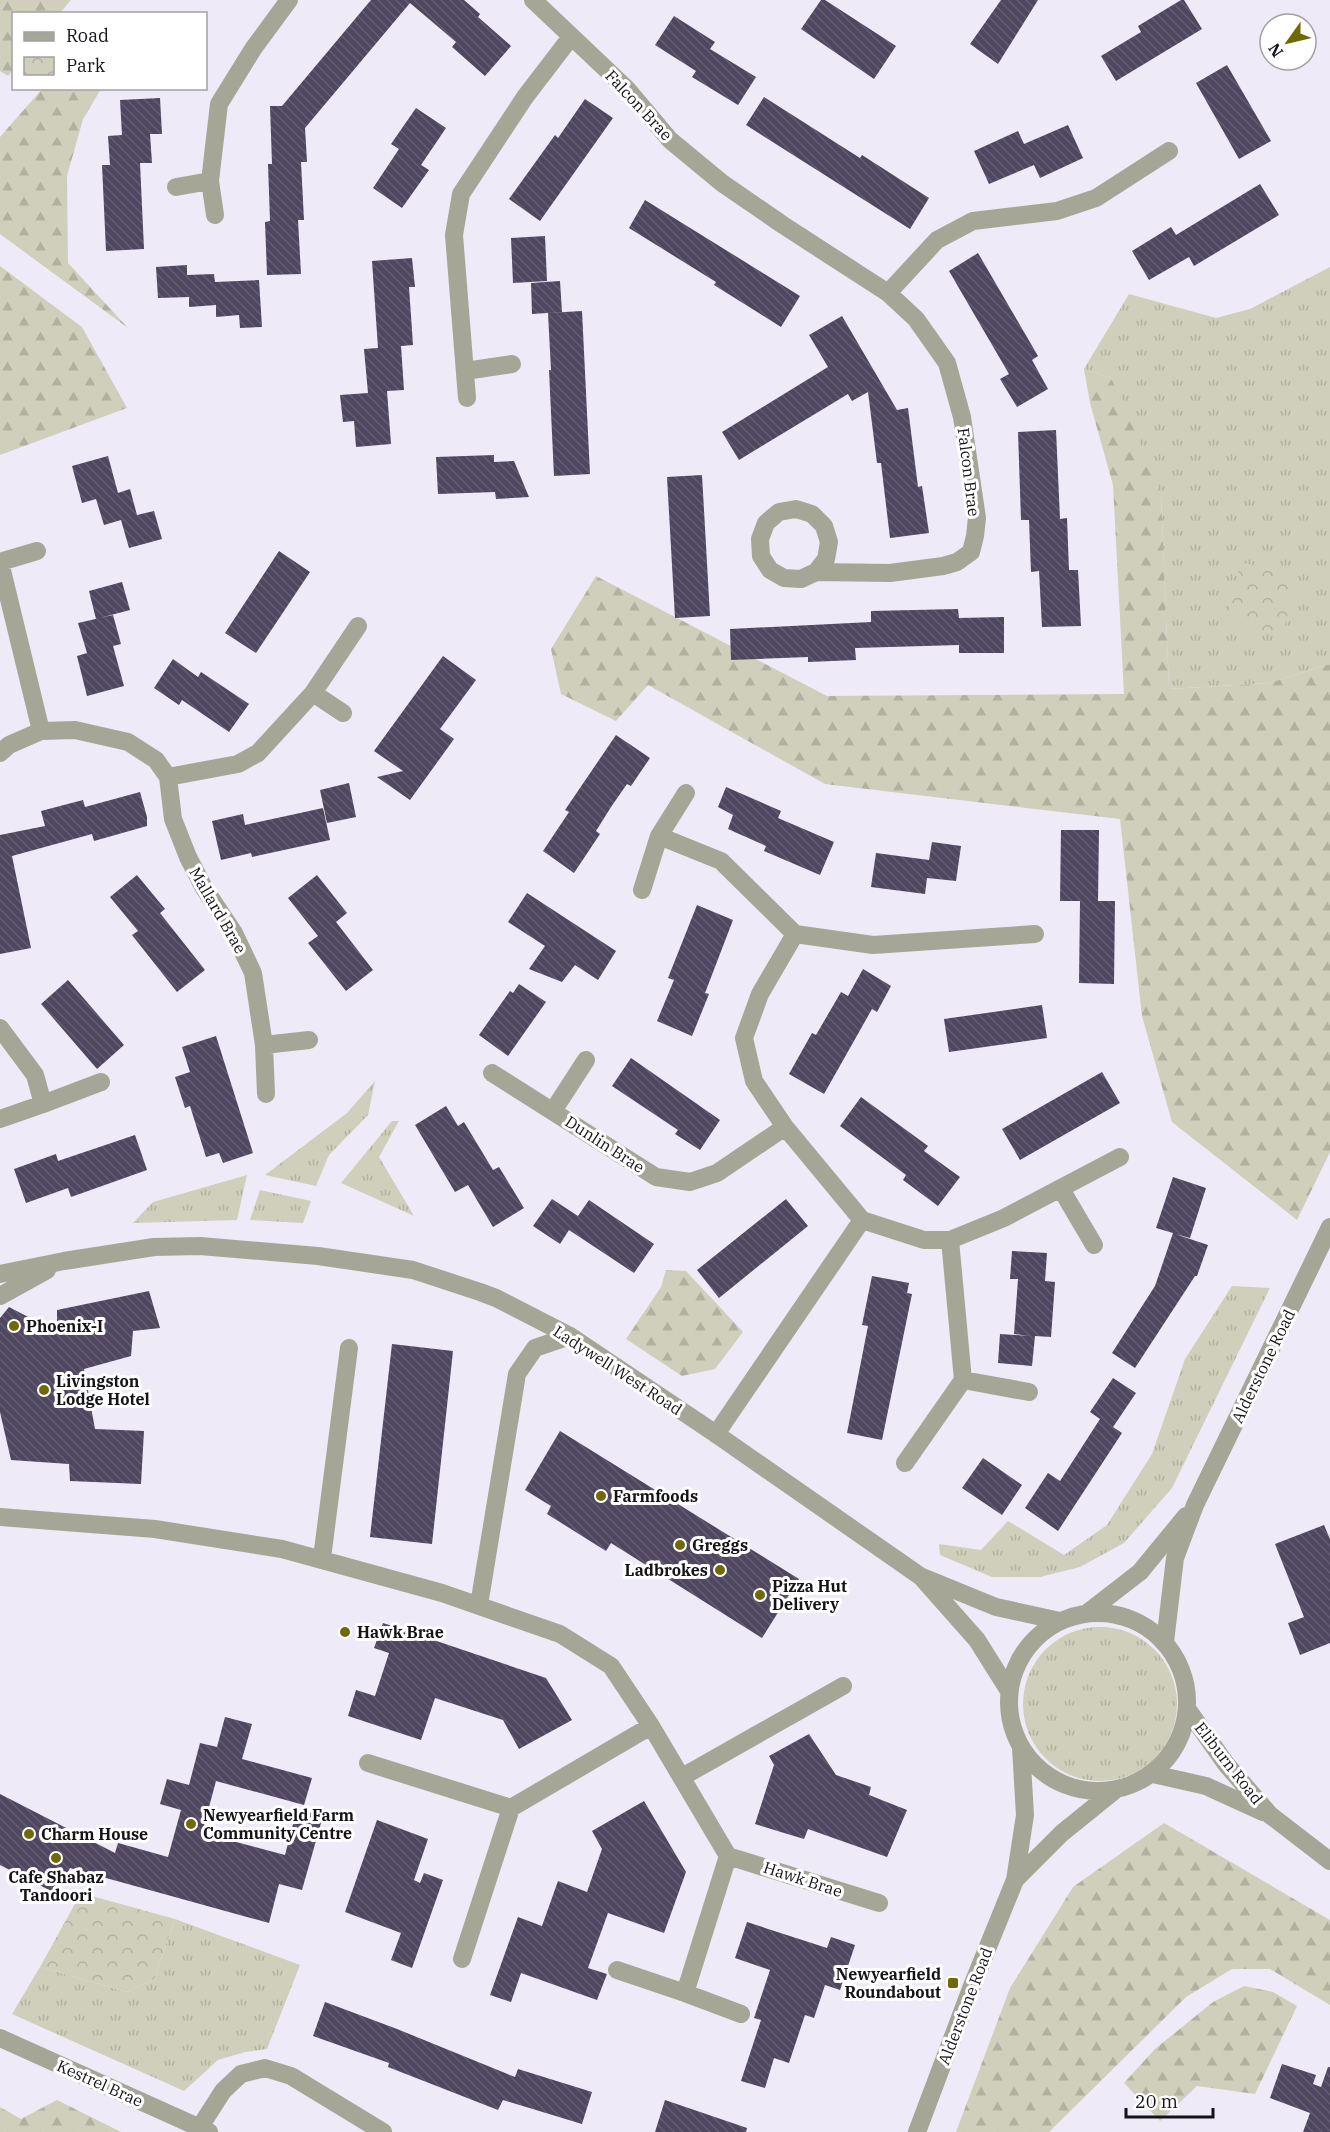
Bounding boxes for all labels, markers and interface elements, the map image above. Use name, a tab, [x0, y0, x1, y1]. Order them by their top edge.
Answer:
legend	[12, 12, 207, 90]
north arrow	[1258, 12, 1318, 72]
text: Road	[66, 24, 109, 47]
text: N	[1264, 40, 1287, 61]
text: Park	[66, 54, 106, 77]
street label: Falcon Brae	[601, 66, 677, 144]
street label: Falcon Brae	[954, 427, 984, 517]
street label: Mallard Brae	[185, 863, 251, 957]
street label: Dunlin Brae	[562, 1111, 648, 1177]
street label: Alderstone Road	[1227, 1306, 1299, 1426]
place label: Phoenix-I	[26, 1316, 103, 1336]
marker: Phoenix-I	[7, 1319, 21, 1333]
street label: Ladywell West Road	[550, 1321, 686, 1419]
place label: Livingston Lodge Hotel	[56, 1371, 150, 1409]
marker: Livingston Lodge Hotel	[37, 1383, 51, 1397]
place label: Farmfoods	[613, 1486, 698, 1506]
marker: Farmfoods	[594, 1489, 608, 1503]
place label: Greggs	[692, 1535, 748, 1555]
marker: Greggs	[673, 1538, 687, 1552]
place label: Ladbrokes	[625, 1560, 708, 1580]
marker: Ladbrokes	[713, 1563, 727, 1577]
place label: Pizza Hut Delivery	[772, 1576, 847, 1614]
marker: Pizza Hut Delivery	[753, 1588, 767, 1602]
place label: Hawk Brae	[357, 1622, 444, 1642]
marker: Hawk Brae	[338, 1625, 352, 1639]
street label: Eliburn Road	[1191, 1718, 1267, 1808]
place label: Newyearfield Farm Community Centre	[203, 1805, 355, 1843]
marker: Newyearfield Farm Community Centre	[184, 1817, 198, 1831]
place label: Charm House	[41, 1824, 148, 1844]
marker: Charm House	[22, 1827, 36, 1841]
marker: Cafe Shabaz Tandoori	[49, 1851, 63, 1865]
street label: Hawk Brae	[761, 1857, 845, 1901]
place label: Cafe Shabaz Tandoori	[8, 1867, 104, 1905]
street label: Alderstone Road	[933, 1944, 997, 2067]
place label: Newyearfield Roundabout	[836, 1964, 941, 2002]
marker: Newyearfield Roundabout	[946, 1976, 960, 1990]
street label: Kestrel Brae	[54, 2055, 146, 2111]
scale bar	[1126, 2081, 1213, 2119]
text: 20 m	[1135, 2090, 1178, 2113]

